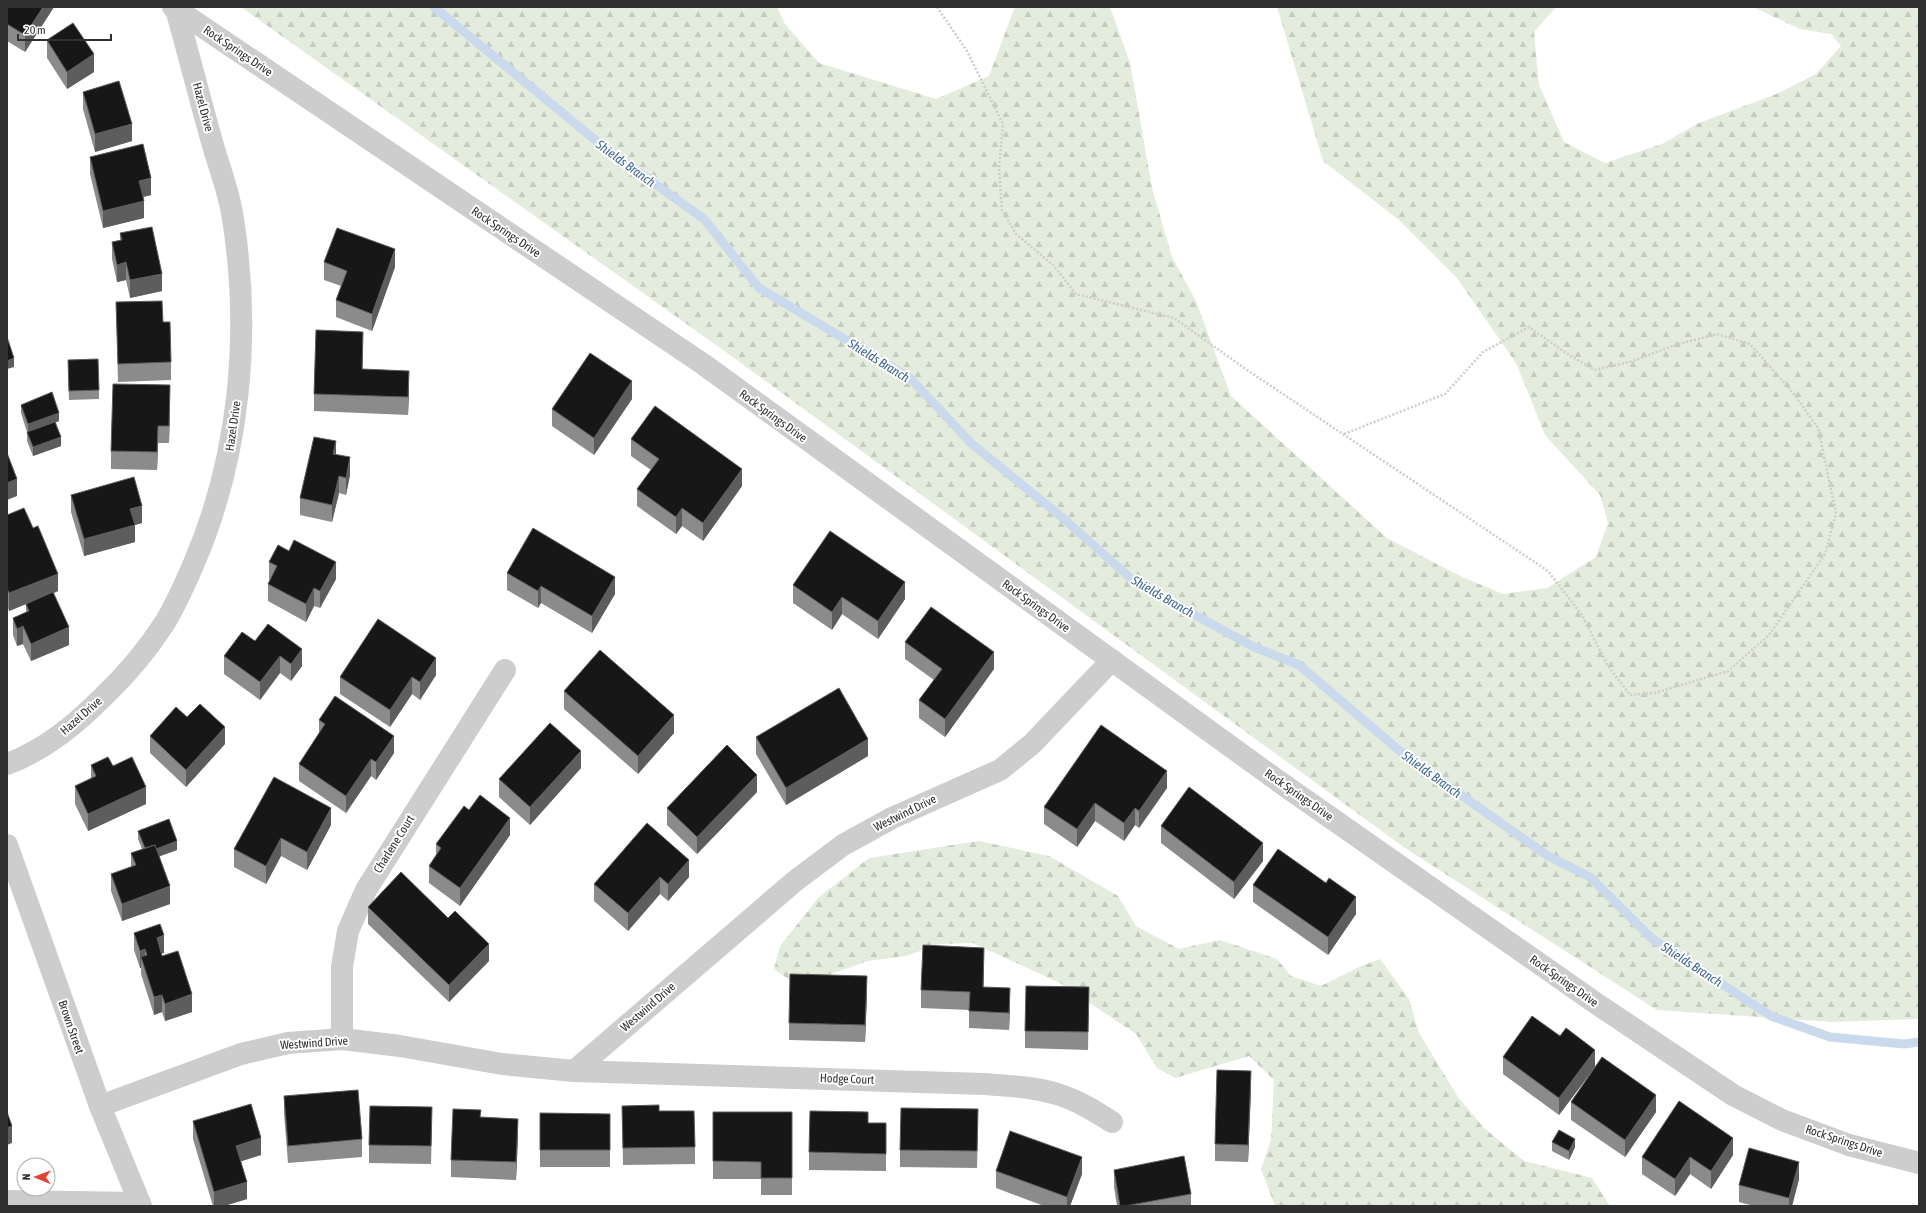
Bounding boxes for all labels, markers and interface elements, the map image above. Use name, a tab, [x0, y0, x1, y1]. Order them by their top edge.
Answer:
scale bar	[18, 16, 111, 42]
text: 20 m	[24, 23, 46, 37]
street label: Rock Springs Drive	[201, 23, 275, 79]
street label: Hazel Drive	[190, 81, 216, 133]
water label: Shields Branch	[592, 136, 659, 190]
street label: Rock Springs Drive	[469, 204, 543, 260]
water label: Shields Branch	[844, 335, 913, 386]
street label: Rock Springs Drive	[736, 387, 810, 445]
street label: Hazel Drive	[223, 400, 243, 452]
water label: Shields Branch	[1128, 572, 1197, 621]
street label: Rock Springs Drive	[999, 577, 1073, 635]
street label: Hazel Drive	[57, 694, 105, 738]
water label: Shields Branch	[1398, 747, 1465, 801]
street label: Rock Springs Drive	[1262, 766, 1336, 824]
street label: Westwind Drive	[871, 792, 939, 834]
street label: Charlene Court	[371, 812, 418, 875]
water label: Shields Branch	[1658, 939, 1726, 990]
street label: Rock Springs Drive	[1527, 952, 1601, 1010]
street label: Westwind Drive	[618, 979, 678, 1035]
street label: Brown Street	[55, 998, 87, 1056]
street label: Westwind Drive	[280, 1034, 348, 1052]
street label: Hodge Court	[820, 1071, 875, 1087]
street label: Rock Springs Drive	[1804, 1122, 1884, 1160]
north arrow	[16, 1157, 56, 1197]
text: N	[20, 1173, 32, 1180]

